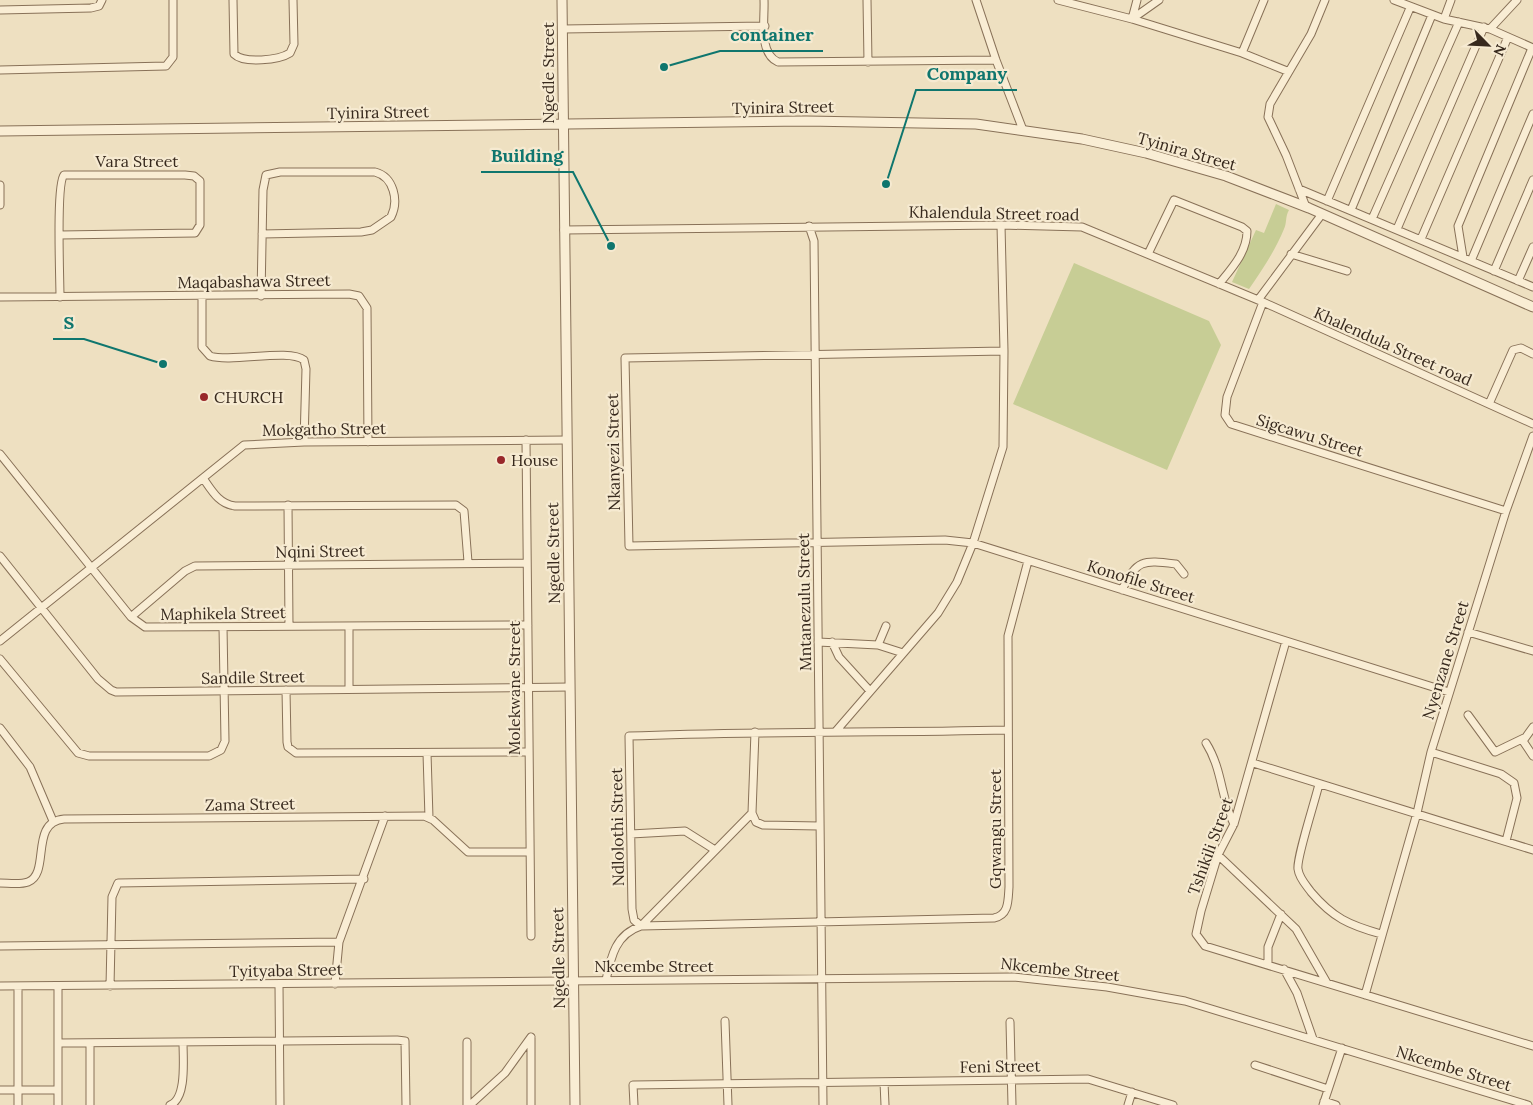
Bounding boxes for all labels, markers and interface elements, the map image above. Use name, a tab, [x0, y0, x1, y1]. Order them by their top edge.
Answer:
callout: container	[720, 18, 823, 51]
north arrow	[1463, 20, 1513, 70]
street label: Ngedle Street	[538, 21, 558, 124]
text: container	[730, 23, 814, 46]
text: N	[1489, 42, 1510, 59]
callout: Company	[916, 57, 1017, 90]
text: Company	[927, 62, 1007, 85]
street label: Tyinira Street	[732, 96, 835, 118]
street label: Tyinira Street	[327, 101, 430, 123]
street label: Tyinira Street	[1135, 127, 1240, 175]
callout: Building	[481, 139, 573, 172]
text: Building	[491, 144, 564, 167]
street label: Vara Street	[95, 151, 179, 171]
street label: Khalendula Street road	[908, 202, 1080, 224]
street label: Maqabashawa Street	[177, 270, 332, 292]
street label: Khalendula Street road	[1311, 302, 1476, 390]
callout: S	[53, 306, 84, 339]
text: S	[64, 311, 75, 334]
place label: CHURCH	[214, 387, 283, 407]
marker: CHURCH	[198, 391, 210, 403]
street label: Nkanyezi Street	[602, 392, 624, 511]
street label: Sigcawu Street	[1254, 409, 1367, 461]
street label: Mokgatho Street	[262, 418, 387, 440]
place label: House	[511, 450, 558, 470]
marker: House	[495, 454, 507, 466]
street label: Ngedle Street	[542, 501, 564, 604]
street label: Mntanezulu Street	[793, 532, 815, 671]
street label: Nqini Street	[275, 540, 366, 562]
street label: Konofile Street	[1085, 555, 1198, 607]
street label: Nyenzane Street	[1417, 597, 1473, 722]
street label: Maphikela Street	[160, 602, 287, 624]
street label: Molekwane Street	[504, 620, 524, 755]
street label: Sandile Street	[201, 666, 306, 688]
street label: Ndlolothi Street	[606, 767, 628, 887]
street label: Gqwangu Street	[985, 768, 1005, 889]
street label: Zama Street	[205, 793, 296, 815]
street label: Tshikili Street	[1183, 794, 1237, 898]
street label: Ngedle Street	[547, 906, 569, 1009]
street label: Nkcembe Street	[999, 953, 1121, 985]
street label: Nkcembe Street	[594, 956, 715, 976]
street label: Tyityaba Street	[229, 959, 344, 981]
street label: Nkcembe Street	[1394, 1041, 1515, 1095]
street label: Feni Street	[959, 1055, 1041, 1077]

